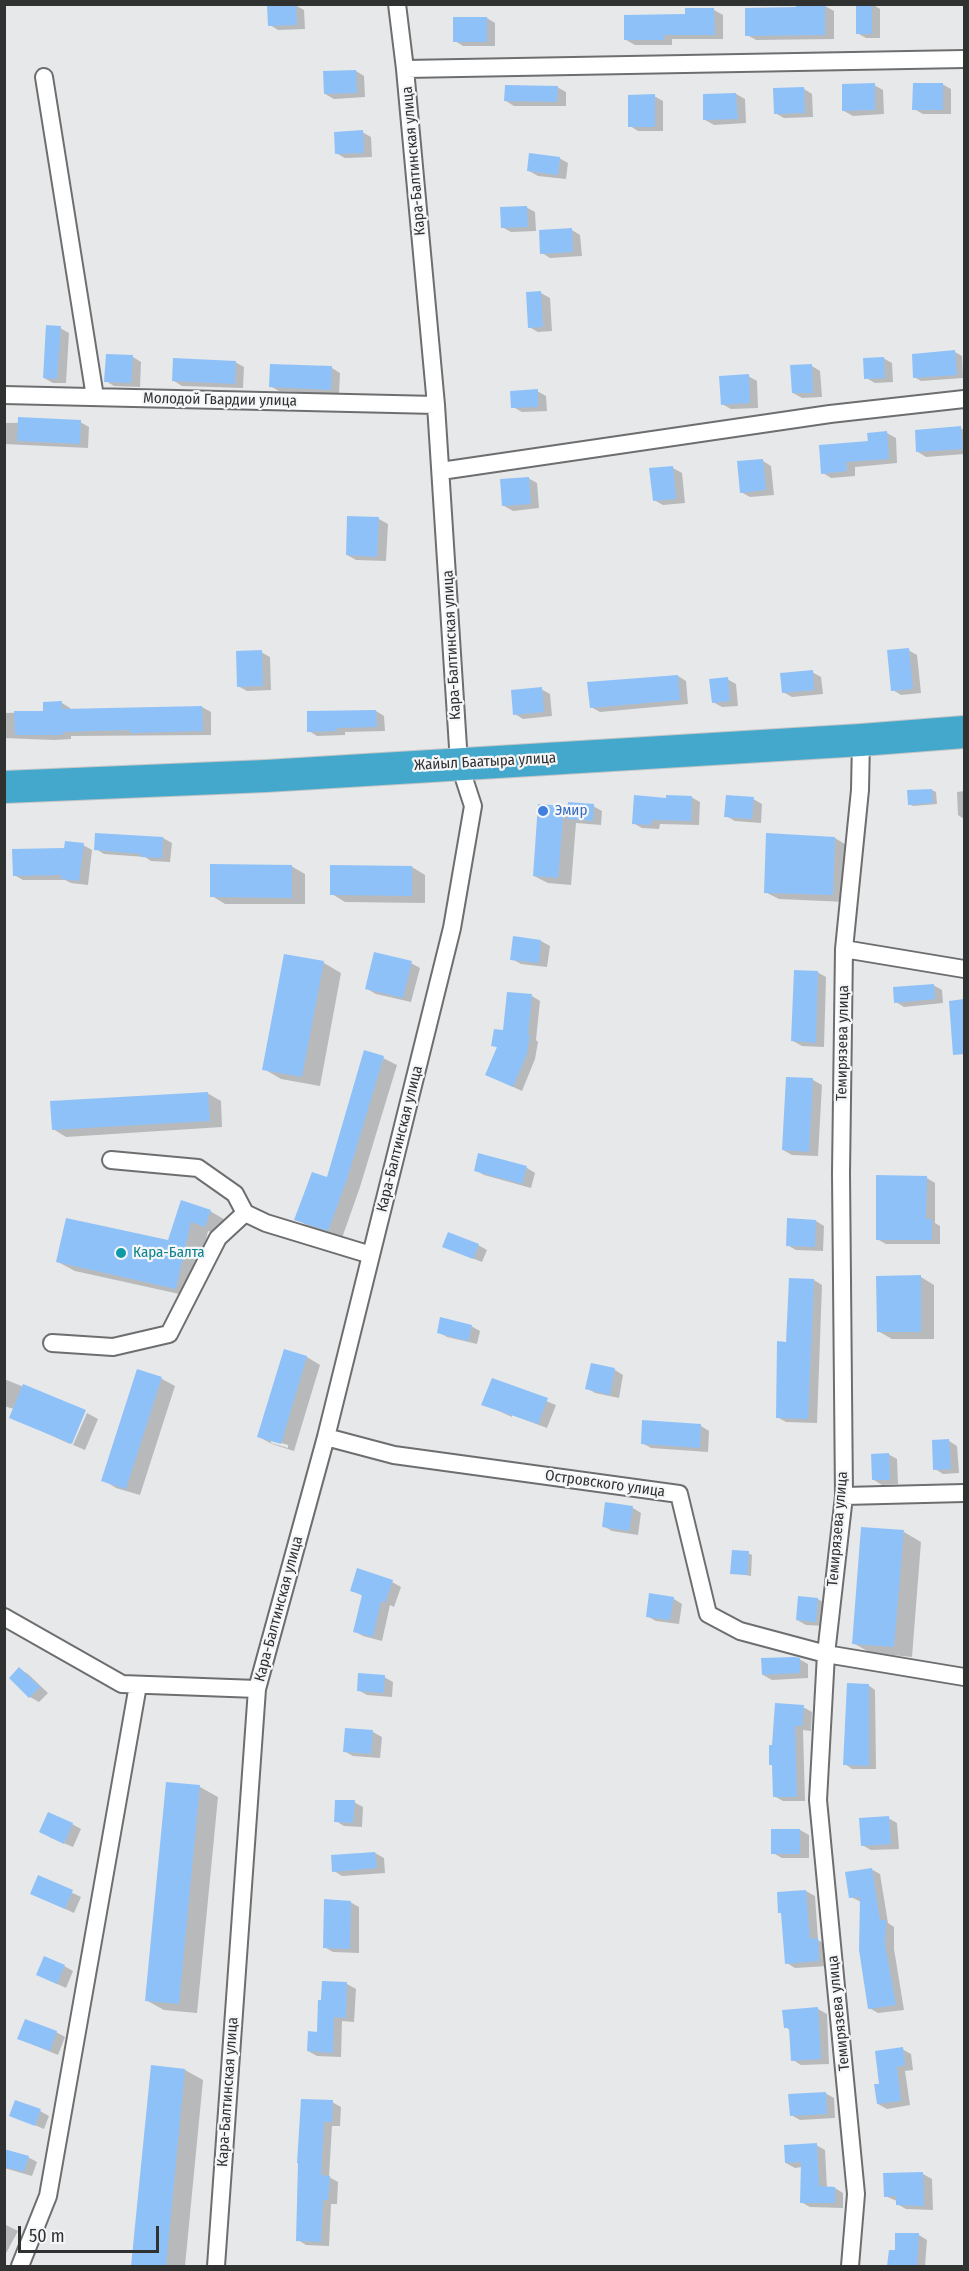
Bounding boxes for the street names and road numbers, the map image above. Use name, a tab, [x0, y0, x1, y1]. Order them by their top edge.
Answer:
street label: Кара-Балтинская улица	[398, 85, 430, 237]
street label: Молодой Гвардии улица	[143, 390, 297, 410]
street label: Кара-Балтинская улица	[439, 570, 465, 720]
street label: Жайыл Баатыра улица	[414, 749, 556, 775]
street label: Темирязева улица	[833, 985, 853, 1101]
street label: Кара-Балтинская улица	[373, 1064, 427, 1214]
street label: Островского улица	[544, 1467, 666, 1501]
street label: Темирязева улица	[824, 1471, 852, 1587]
street label: Кара-Балтинская улица	[251, 1534, 307, 1684]
street label: Темирязева улица	[824, 1954, 854, 2072]
street label: Кара-Балтинская улица	[214, 2017, 242, 2167]

